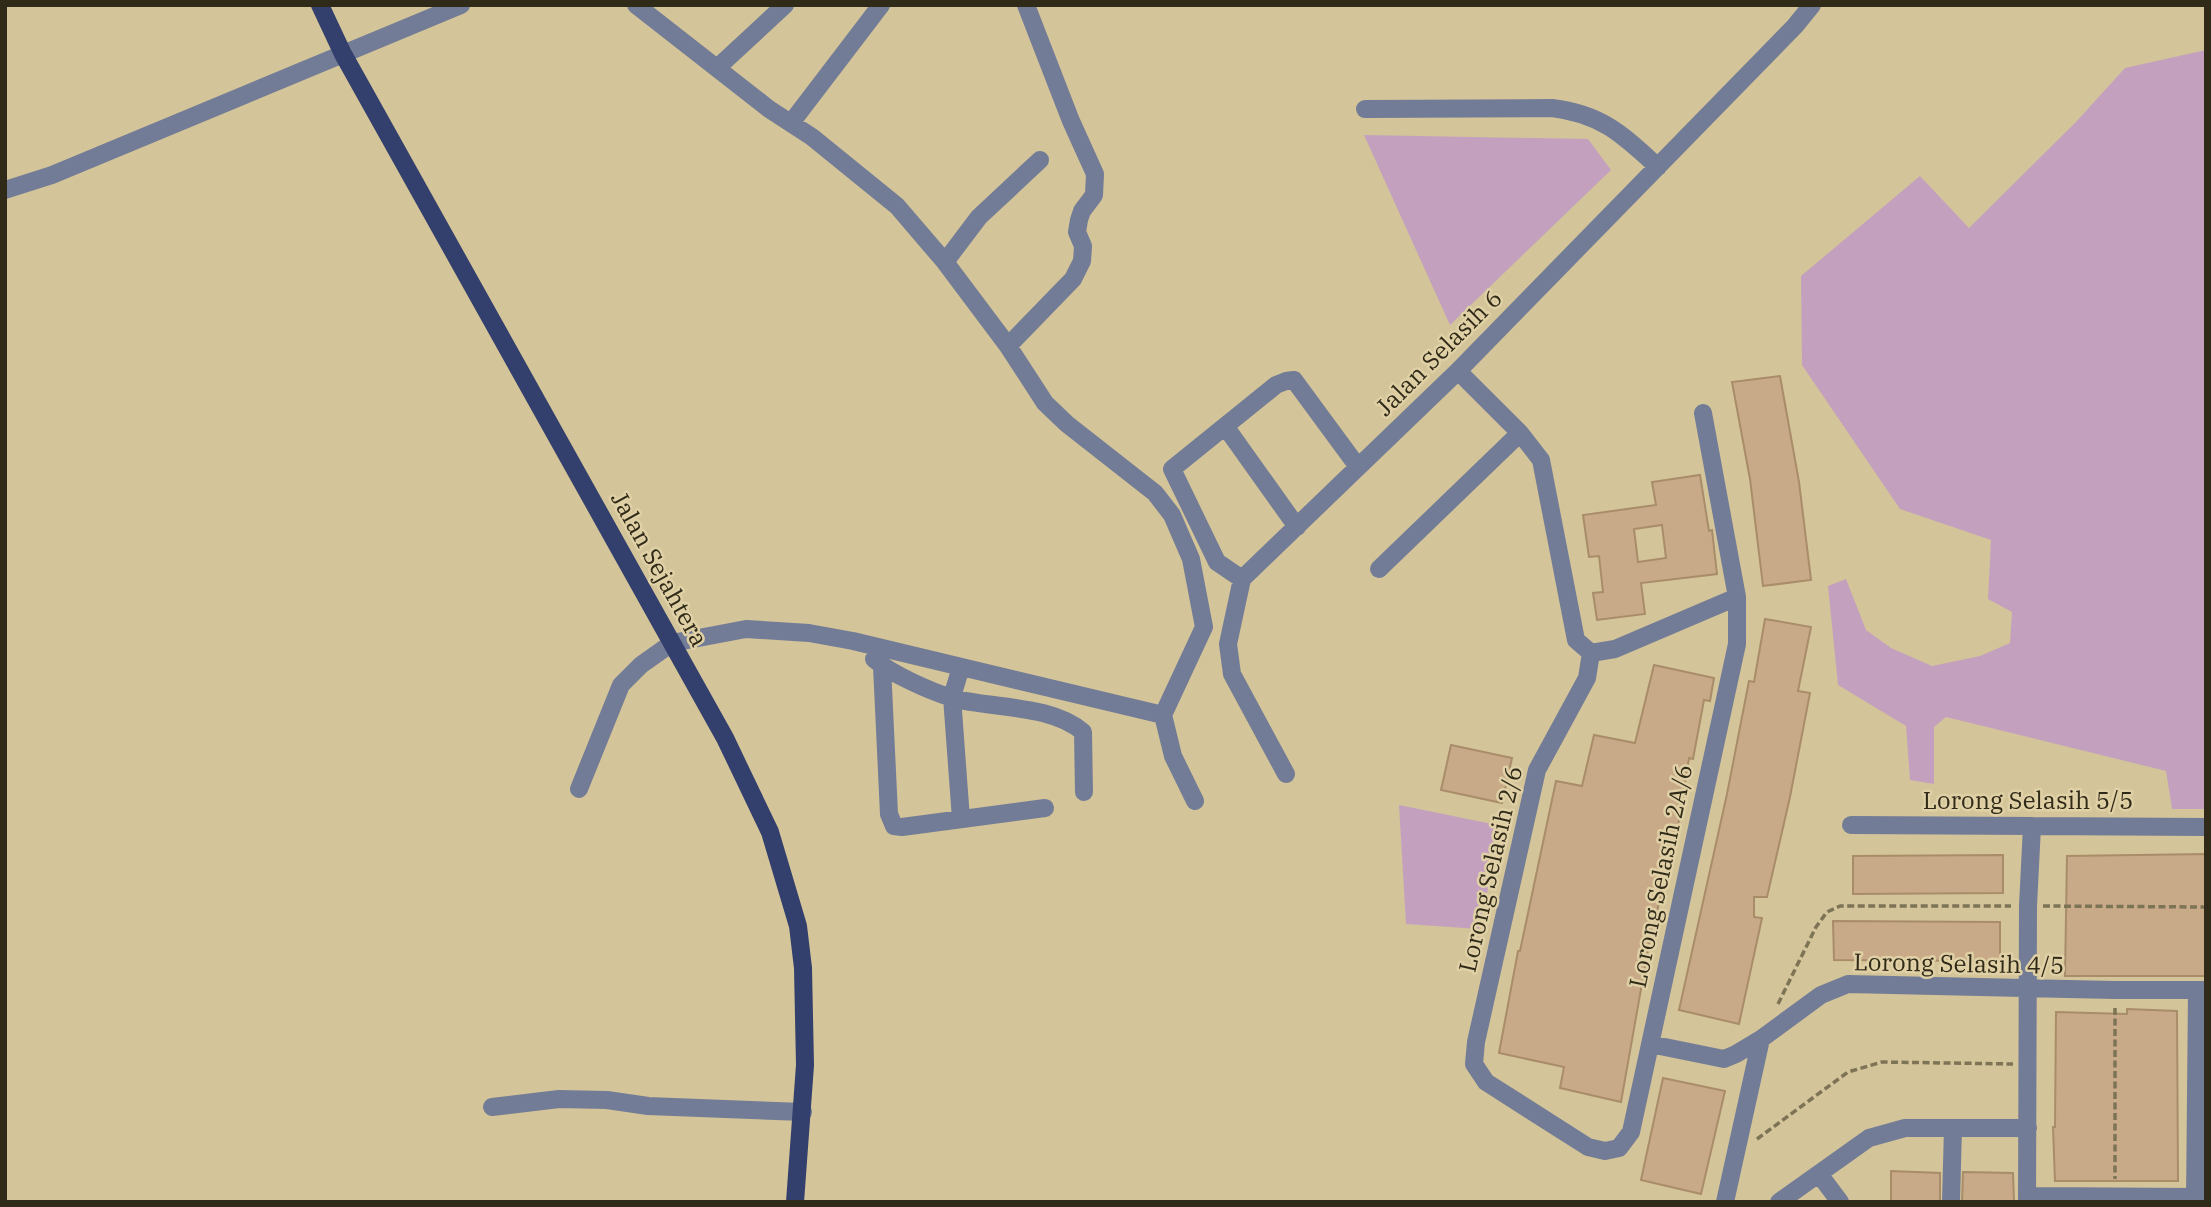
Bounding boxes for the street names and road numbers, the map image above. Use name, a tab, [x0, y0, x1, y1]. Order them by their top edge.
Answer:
street label: Jalan Selasih 6	[1368, 282, 1509, 423]
street label: Jalan Sejahtera	[604, 485, 716, 652]
street label: Lorong Selasih 2A/6	[1621, 761, 1699, 990]
street label: Lorong Selasih 2/6	[1451, 763, 1529, 975]
street label: Lorong Selasih 5/5	[1923, 784, 2133, 816]
street label: Lorong Selasih 4/5	[1853, 945, 2065, 981]

